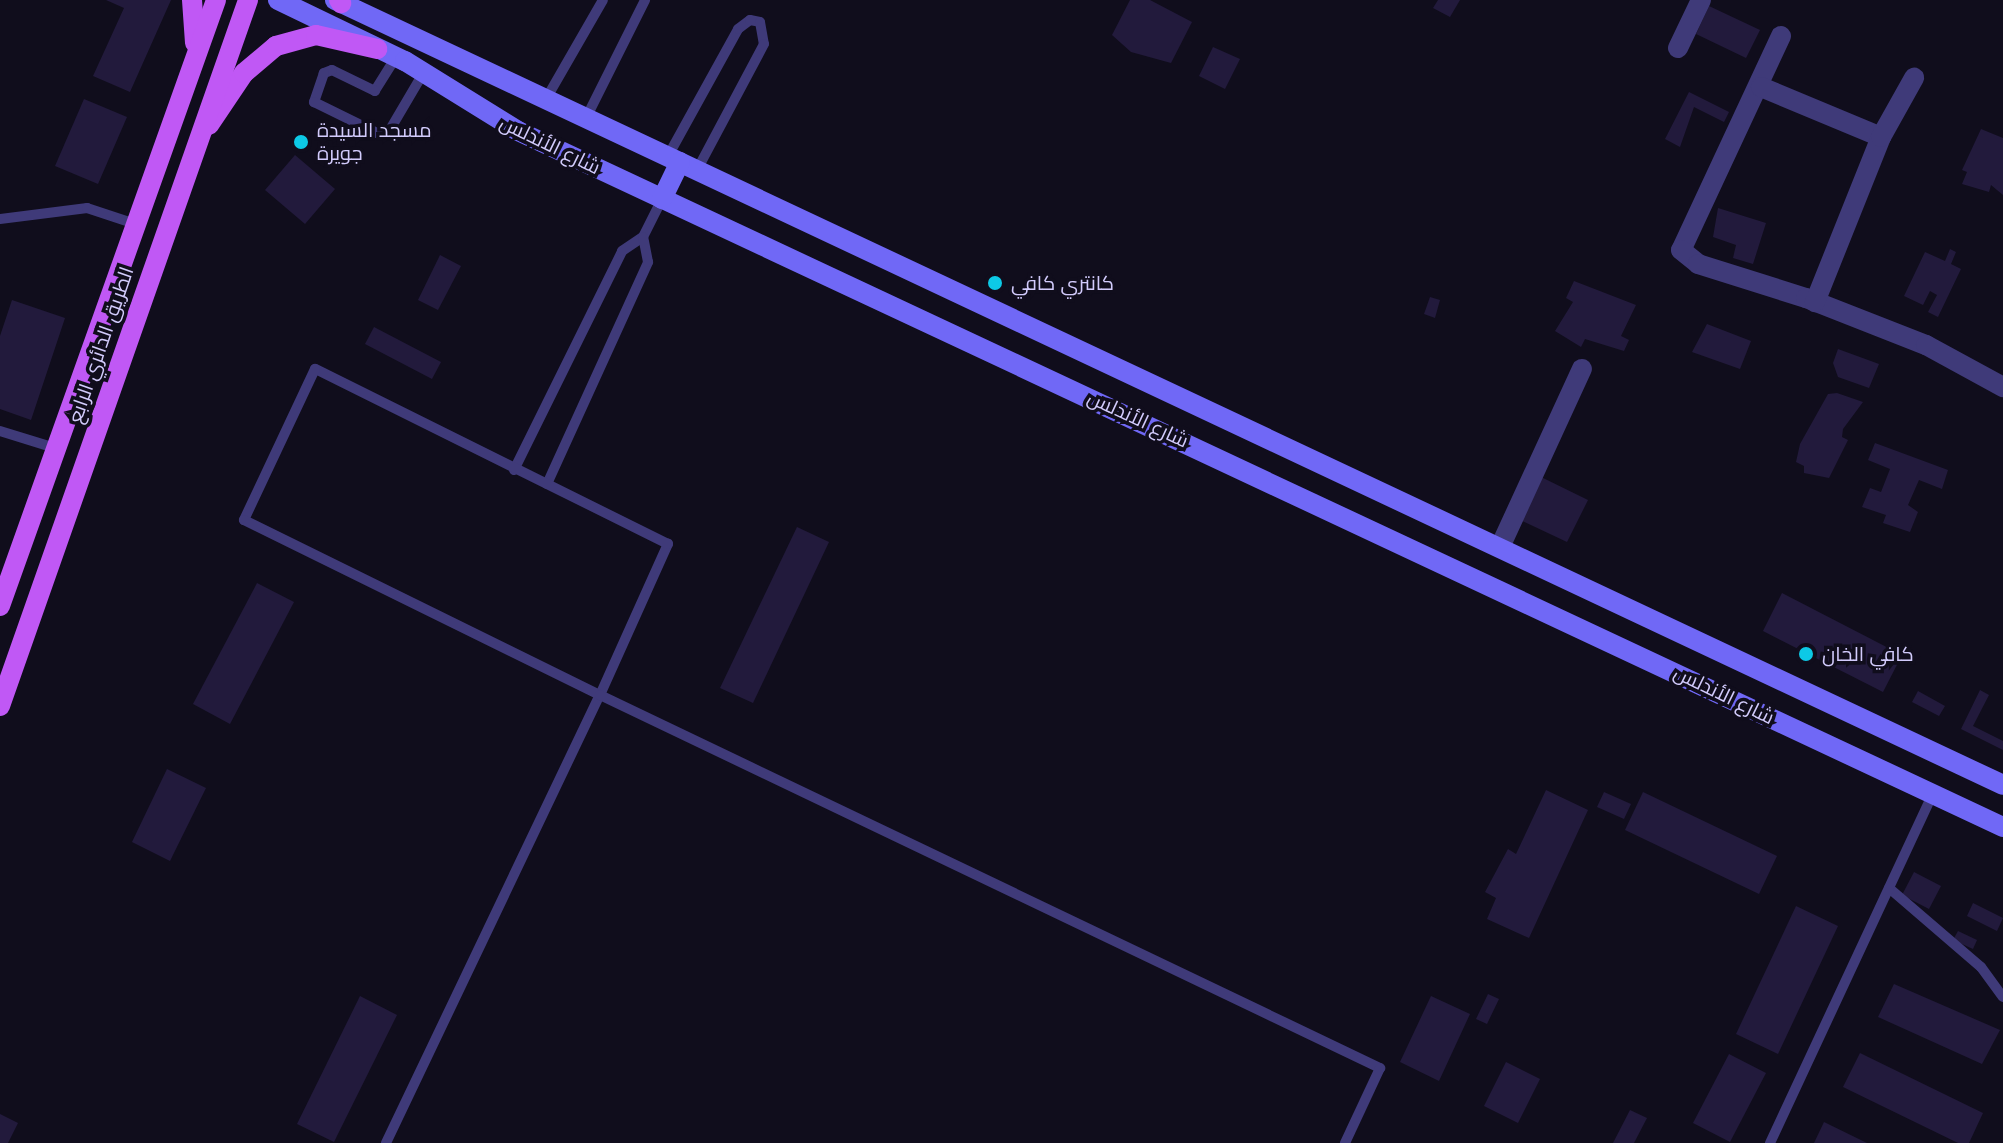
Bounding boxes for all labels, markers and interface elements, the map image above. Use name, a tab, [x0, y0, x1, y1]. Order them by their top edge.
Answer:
street label: شارع الأندلس	[496, 110, 604, 180]
place label: مسجد السيدة جويرة	[317, 118, 431, 165]
marker: مسجد السيدة جويرة	[292, 133, 310, 151]
street label: الطريق الدائري الرابع	[63, 264, 139, 426]
place label: كانتري كافي	[1011, 271, 1114, 295]
marker: كانتري كافي	[986, 274, 1004, 292]
street label: شارع الأندلس	[1084, 385, 1192, 453]
place label: كافي الخان	[1822, 642, 1914, 666]
marker: كافي الخان	[1797, 645, 1815, 663]
street label: شارع الأندلس	[1670, 660, 1778, 730]

